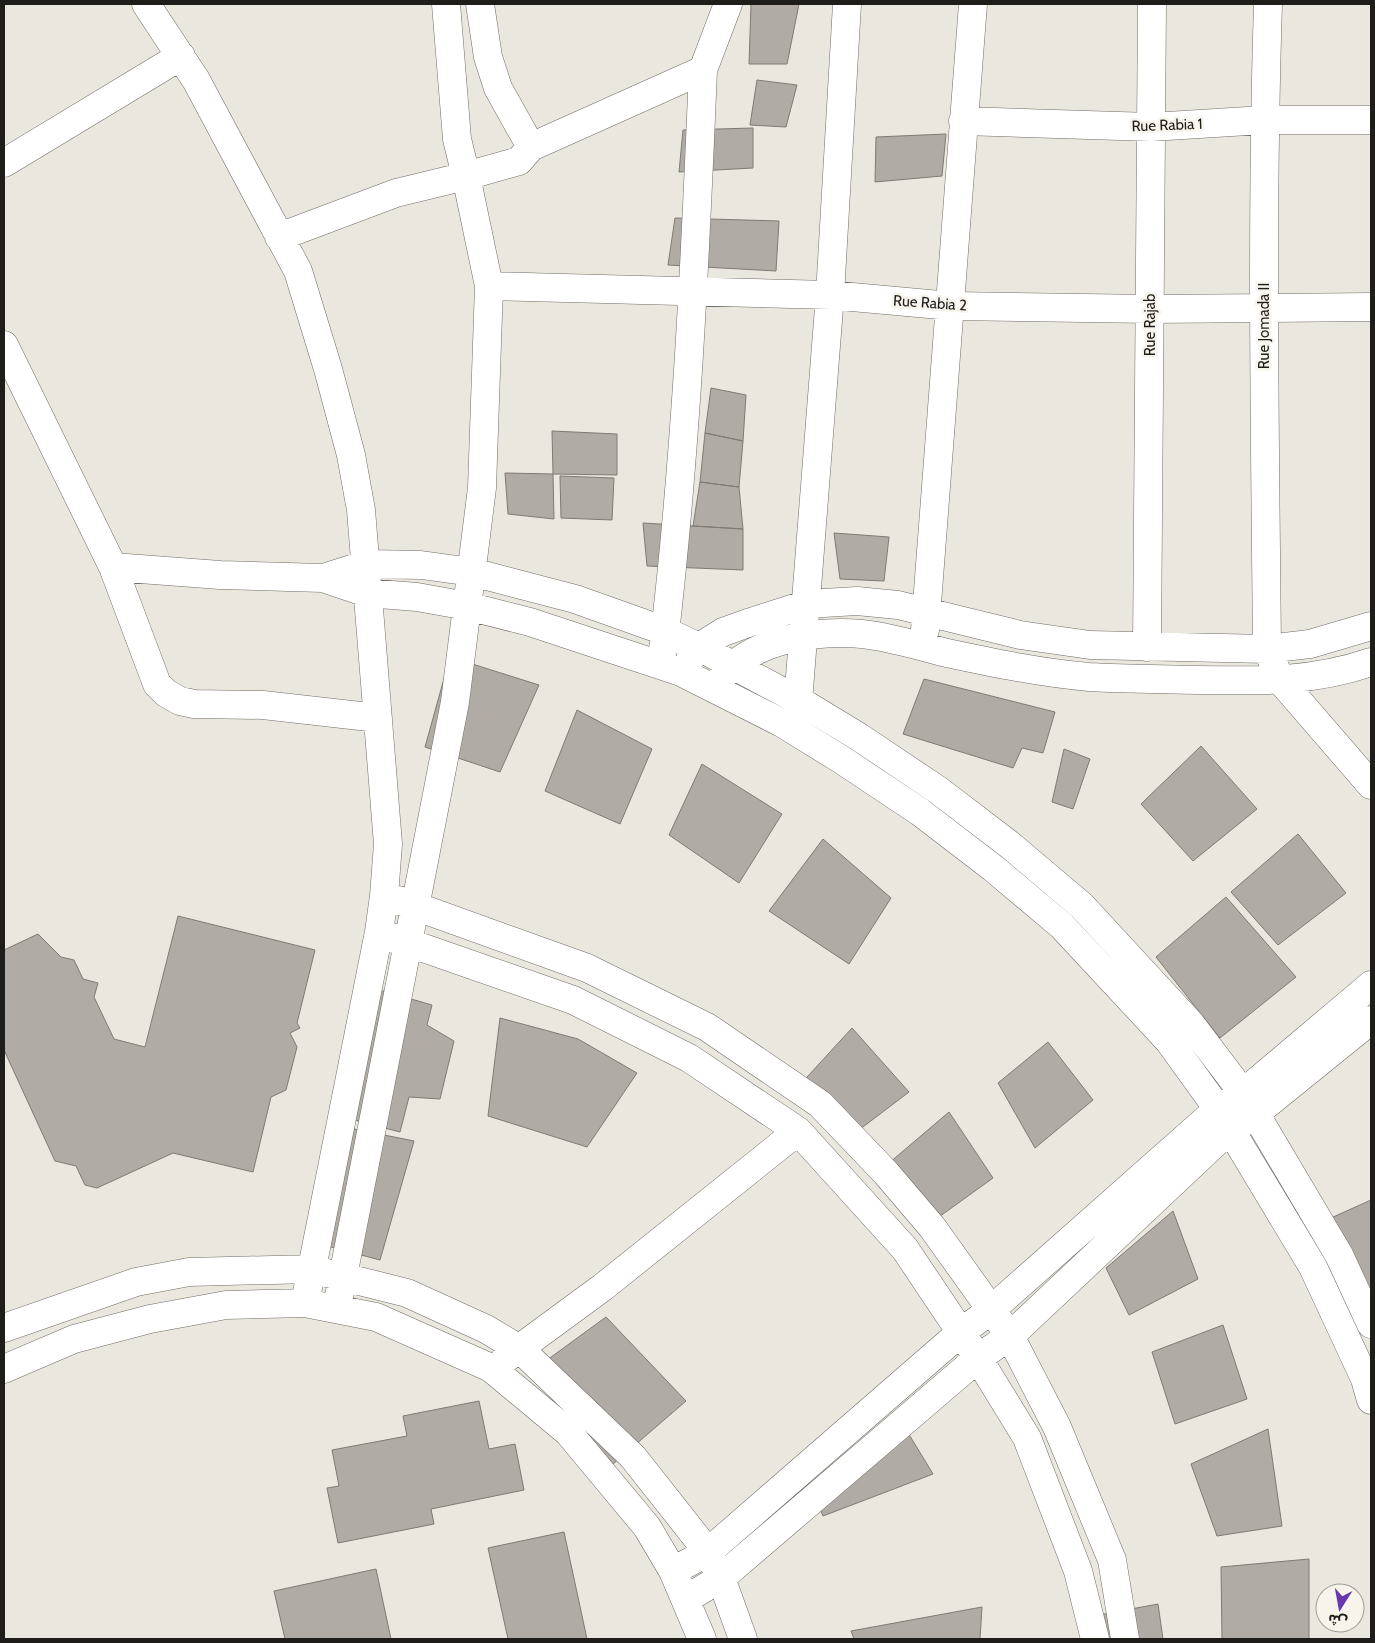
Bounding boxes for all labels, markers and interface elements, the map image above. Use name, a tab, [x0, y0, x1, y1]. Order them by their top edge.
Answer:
street label: Rue Rabia 1	[1131, 115, 1203, 135]
street label: Rue Jomada II	[1255, 283, 1273, 369]
street label: Rue Rabia 2	[893, 291, 968, 315]
street label: Rue Rajab	[1141, 294, 1159, 356]
north arrow	[1315, 1583, 1365, 1633]
text: ش	[1326, 1610, 1349, 1631]

